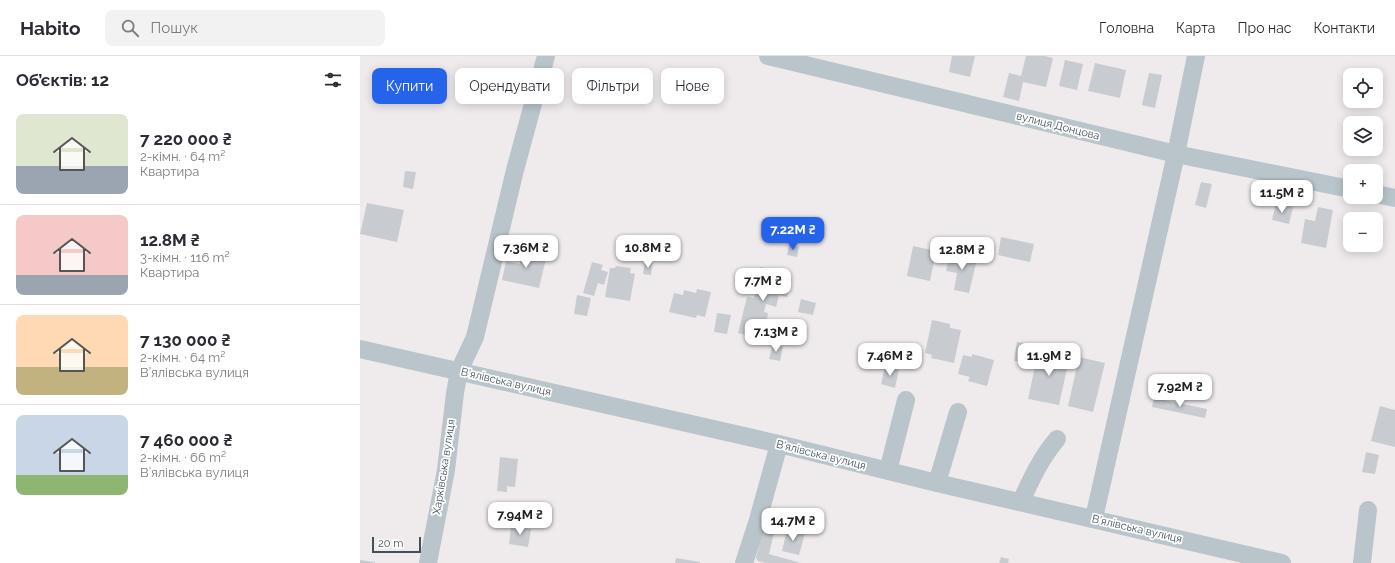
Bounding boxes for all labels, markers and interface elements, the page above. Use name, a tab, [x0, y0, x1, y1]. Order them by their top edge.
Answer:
search box	[105, 10, 385, 46]
text: Habito	[20, 17, 81, 39]
icon: search	[119, 17, 141, 39]
text: Пошук	[151, 19, 198, 37]
text: Головна	[1099, 20, 1154, 36]
text: Карта	[1176, 20, 1216, 36]
text: Про нас	[1238, 20, 1292, 36]
text: Контакти	[1314, 20, 1375, 36]
chip: Купити	[372, 68, 447, 104]
chip: Орендувати	[455, 68, 564, 104]
chip: Фільтри	[572, 68, 653, 104]
chip: Нове	[661, 68, 724, 104]
map controls	[1343, 68, 1383, 252]
button: locate	[1343, 68, 1383, 108]
icon: filters	[322, 69, 344, 91]
text: Об’єктів: 12	[16, 70, 109, 90]
street label: вулиця Донцова	[1015, 109, 1101, 143]
button: layers	[1343, 116, 1383, 156]
text: 7 220 000 ₴	[140, 129, 232, 149]
icon: home	[48, 130, 96, 178]
text: 2-кімн. · 64 m²	[140, 149, 225, 164]
text: Квартира	[140, 164, 199, 179]
button: +	[1343, 164, 1383, 204]
pin: 11.5M ₴	[1245, 180, 1319, 214]
text: 11.5M ₴	[1260, 185, 1304, 200]
button: −	[1343, 212, 1383, 252]
pin: 7.22M ₴	[756, 217, 830, 251]
text: 7.22M ₴	[770, 222, 816, 237]
text: 12.8M ₴	[140, 230, 200, 250]
icon: home	[48, 231, 96, 279]
pin: 7.36M ₴	[489, 235, 563, 269]
pin: 10.8M ₴	[611, 235, 685, 269]
pin: 12.8M ₴	[925, 237, 999, 271]
text: 7.36M ₴	[503, 240, 549, 255]
text: 10.8M ₴	[625, 240, 671, 255]
text: 12.8M ₴	[939, 242, 985, 257]
text: 3-кімн. · 116 m²	[140, 250, 230, 265]
text: Квартира	[140, 265, 199, 280]
pin: 7.7M ₴	[730, 268, 796, 302]
text: 7.7M ₴	[744, 273, 782, 288]
pin: 7.13M ₴	[739, 319, 813, 353]
text: 7.13M ₴	[754, 324, 798, 339]
text: 7 130 000 ₴	[140, 330, 231, 350]
icon: home	[48, 331, 96, 379]
pin: 7.46M ₴	[853, 343, 927, 377]
pin: 11.9M ₴	[1012, 343, 1086, 377]
text: 7.46M ₴	[867, 348, 913, 363]
text: 11.9M ₴	[1027, 348, 1071, 363]
text: 2-кімн. · 64 m²	[140, 350, 225, 365]
text: В’ялівська вулиця	[140, 365, 249, 380]
street label: В’ялівська вулиця	[460, 365, 552, 399]
pin: 7.92M ₴	[1143, 374, 1217, 408]
text: 7.92M ₴	[1157, 379, 1203, 394]
street label: Харківська вулиця	[430, 418, 458, 516]
text: 7 460 000 ₴	[140, 430, 233, 450]
icon: home	[48, 431, 96, 479]
street label: В’ялівська вулиця	[775, 438, 867, 472]
text: 2-кімн. · 66 m²	[140, 450, 226, 465]
text: В’ялівська вулиця	[140, 465, 249, 480]
pin: 7.94M ₴	[483, 502, 557, 536]
text: 7.94M ₴	[497, 507, 543, 522]
pin: 14.7M ₴	[756, 508, 830, 542]
street label: В’ялівська вулиця	[1091, 512, 1183, 546]
text: 14.7M ₴	[770, 513, 816, 528]
scale bar	[372, 535, 421, 554]
text: 20 m	[378, 537, 403, 550]

